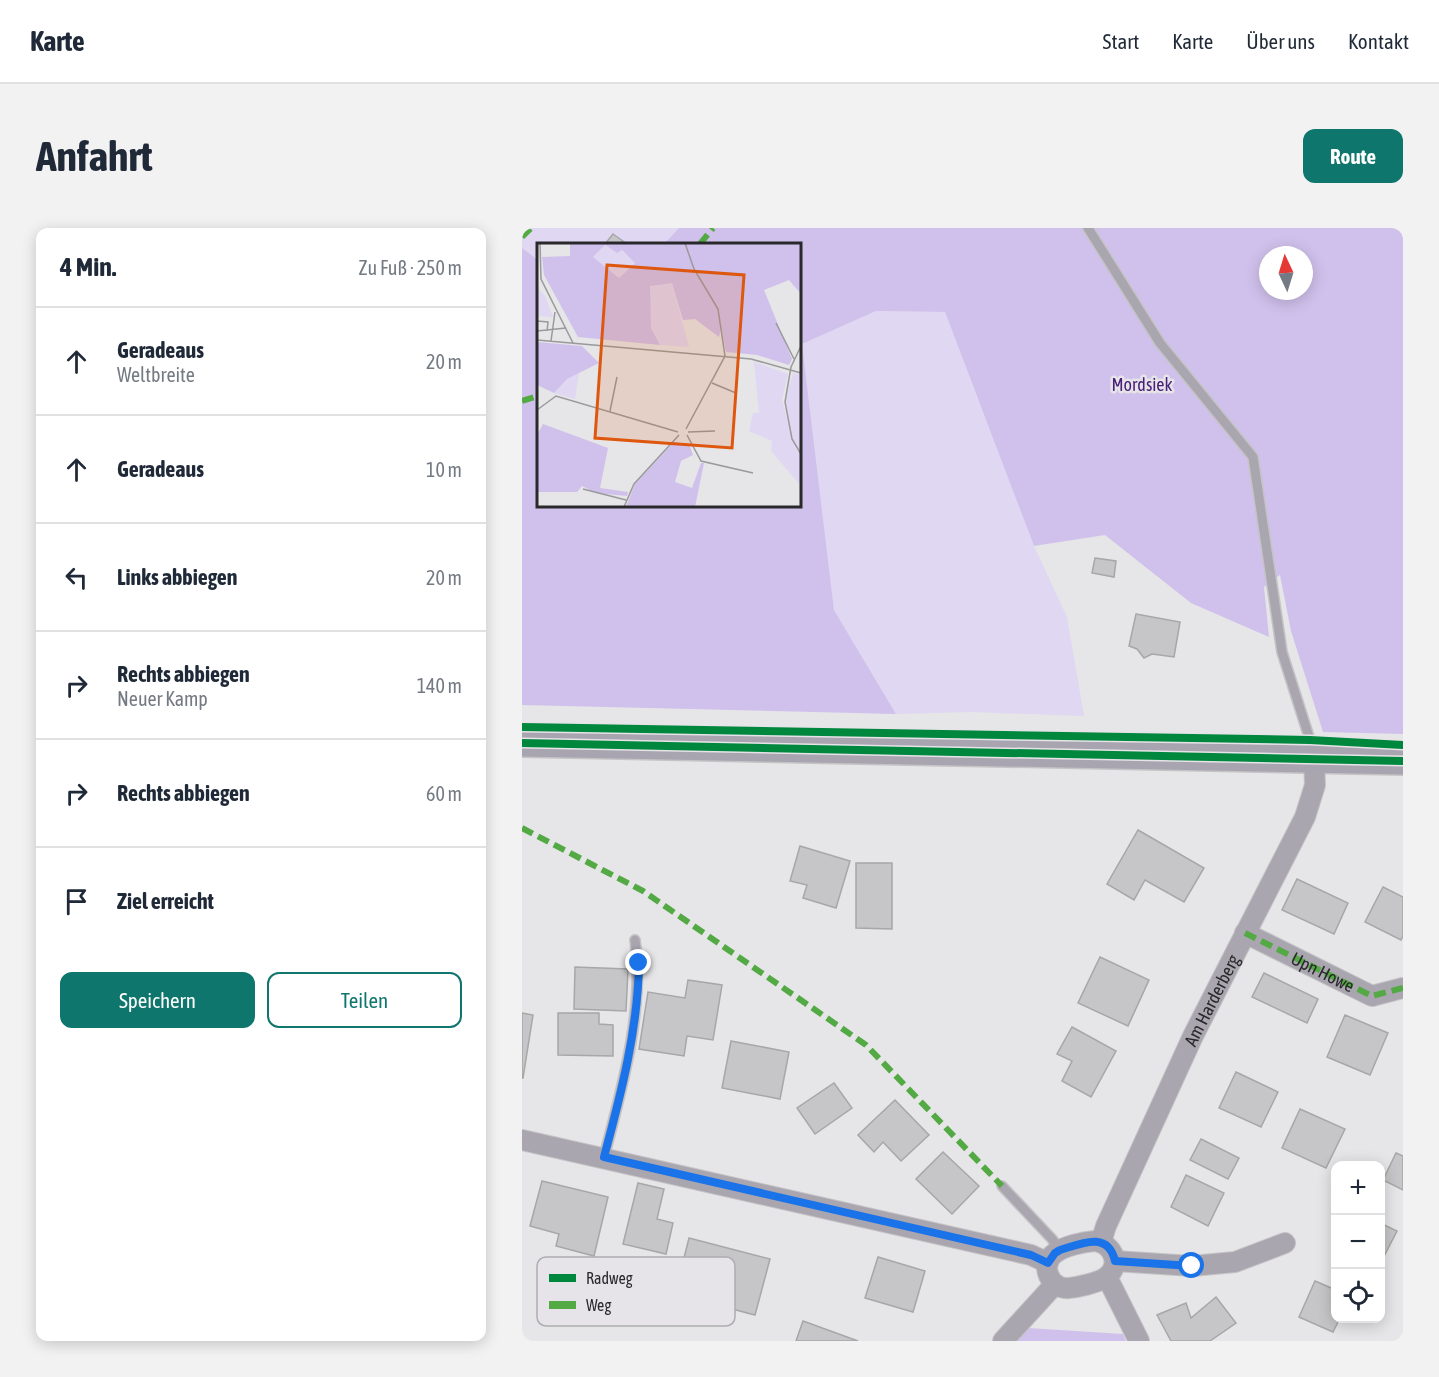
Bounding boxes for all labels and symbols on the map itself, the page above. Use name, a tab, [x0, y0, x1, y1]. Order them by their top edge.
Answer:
inset map	[537, 243, 801, 507]
north arrow	[1259, 246, 1313, 300]
park label: Mordsiek	[1112, 374, 1173, 395]
street label: Upn Howe	[1288, 947, 1358, 996]
route end	[625, 949, 651, 975]
street label: Am Harderberg	[1179, 951, 1244, 1049]
route start	[1178, 1252, 1204, 1278]
legend	[537, 1257, 735, 1326]
text: Radweg	[586, 1269, 633, 1288]
text: Weg	[586, 1296, 611, 1315]

